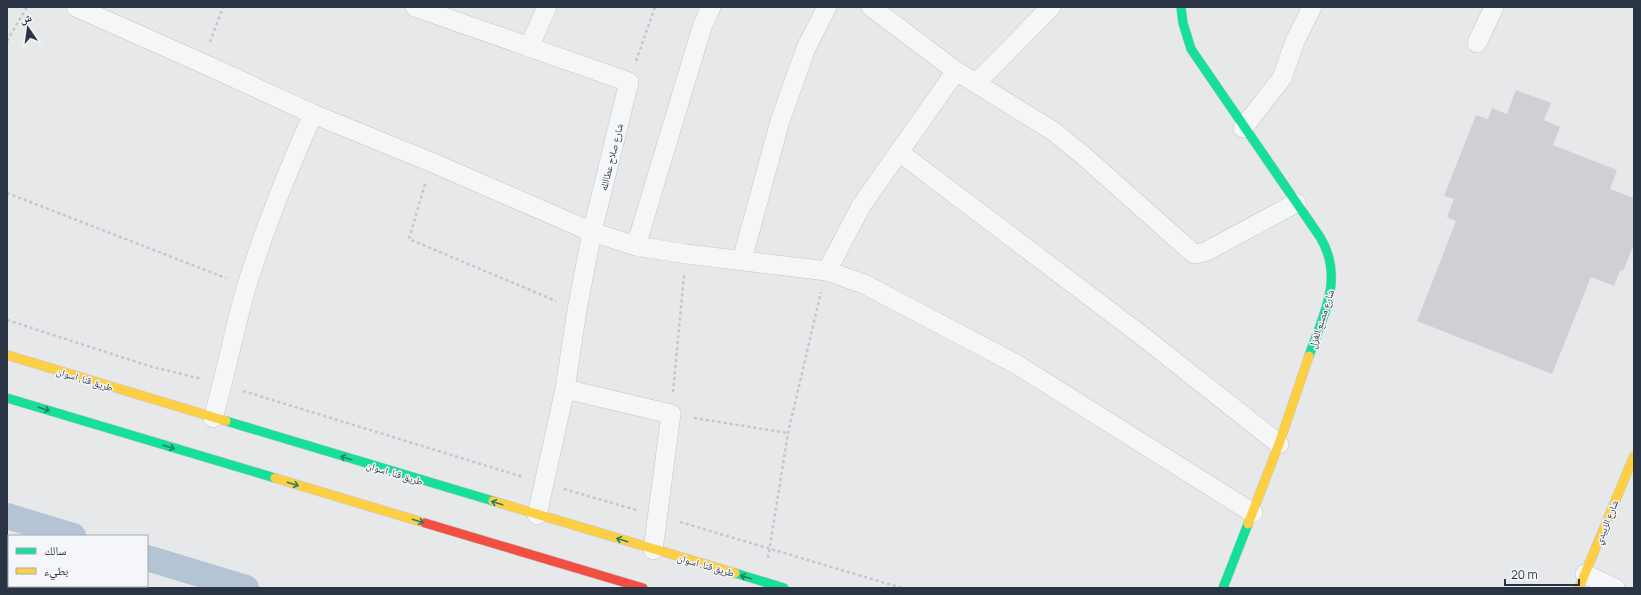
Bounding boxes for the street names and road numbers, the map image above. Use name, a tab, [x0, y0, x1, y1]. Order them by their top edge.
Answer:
street label: شارع صلاح عطاالله	[596, 122, 626, 192]
street label: شارع مصنع الغزل	[1305, 287, 1337, 350]
street label: طريق قنا, اسوان	[55, 364, 115, 394]
street label: طريق قنا, اسوان	[365, 458, 425, 488]
street label: شارع الزبيدي	[1591, 497, 1623, 547]
street label: طريق قنا, اسوان	[676, 550, 737, 580]

